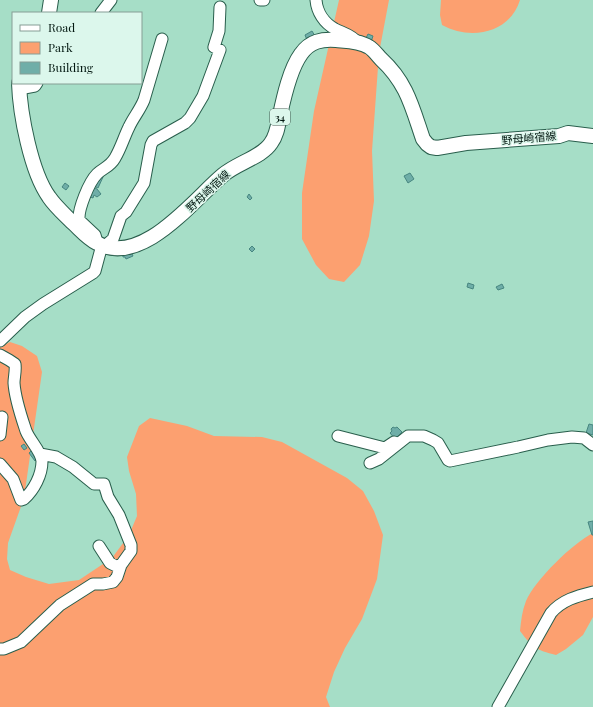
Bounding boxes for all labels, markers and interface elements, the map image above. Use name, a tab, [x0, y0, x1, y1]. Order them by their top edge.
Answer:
legend	[12, 12, 142, 84]
text: Road	[48, 19, 75, 35]
text: Park	[48, 39, 73, 55]
text: Building	[48, 59, 94, 75]
road number: 34	[270, 109, 290, 125]
street label: 野母崎宿線	[501, 128, 557, 147]
street label: 野母崎宿線	[182, 166, 233, 215]

